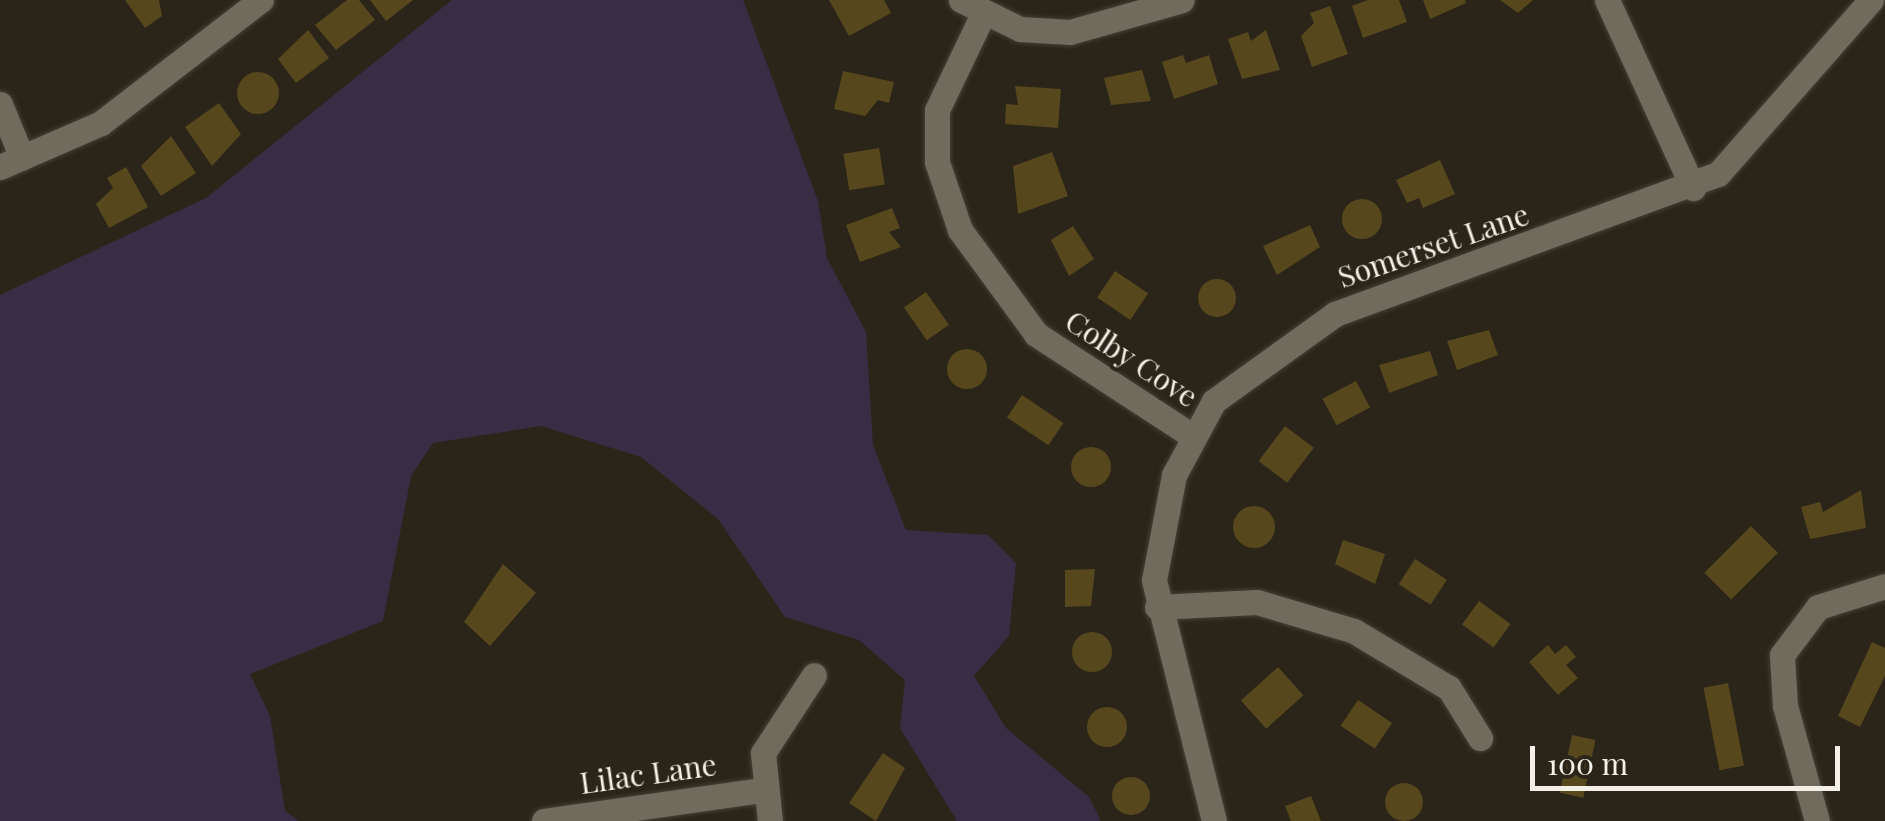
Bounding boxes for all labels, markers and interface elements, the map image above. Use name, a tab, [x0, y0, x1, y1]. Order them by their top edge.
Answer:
street label: Somerset Lane	[1333, 195, 1533, 295]
street label: Colby Cove	[1059, 302, 1205, 414]
scale bar	[1535, 726, 1845, 788]
text: 100 m	[1547, 743, 1628, 783]
street label: Lilac Lane	[577, 746, 719, 800]

